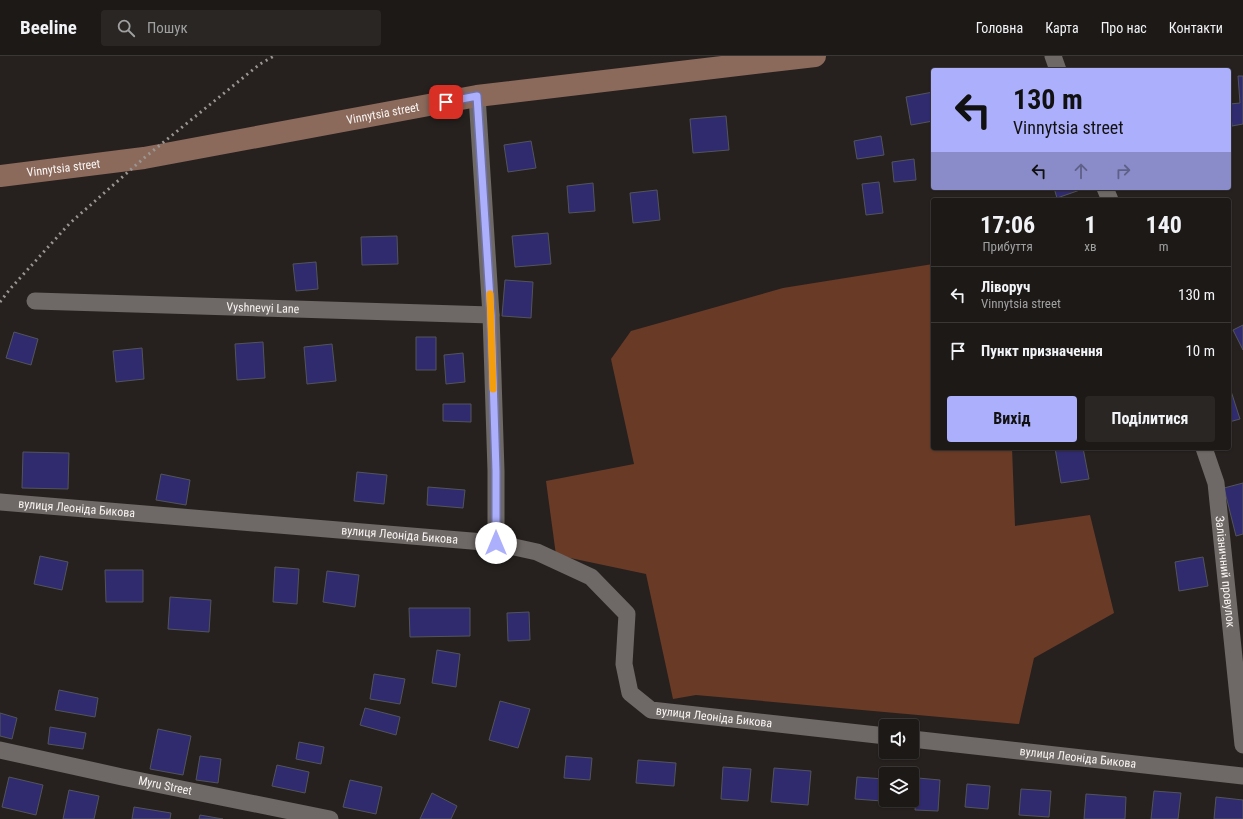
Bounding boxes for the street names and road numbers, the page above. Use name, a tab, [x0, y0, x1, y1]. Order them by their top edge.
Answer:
street label: Vinnytsia street	[345, 100, 421, 127]
street label: Vinnytsia street	[26, 156, 101, 180]
street label: Vyshnevyi Lane	[226, 300, 300, 316]
street label: вулиця Леоніда Бикова	[18, 497, 136, 520]
street label: Залізничний провулок	[1212, 515, 1238, 628]
street label: вулиця Леоніда Бикова	[341, 523, 459, 547]
street label: вулиця Леоніда Бикова	[655, 704, 773, 730]
street label: вулиця Леоніда Бикова	[1019, 744, 1137, 771]
street label: Myru Street	[137, 773, 194, 798]

